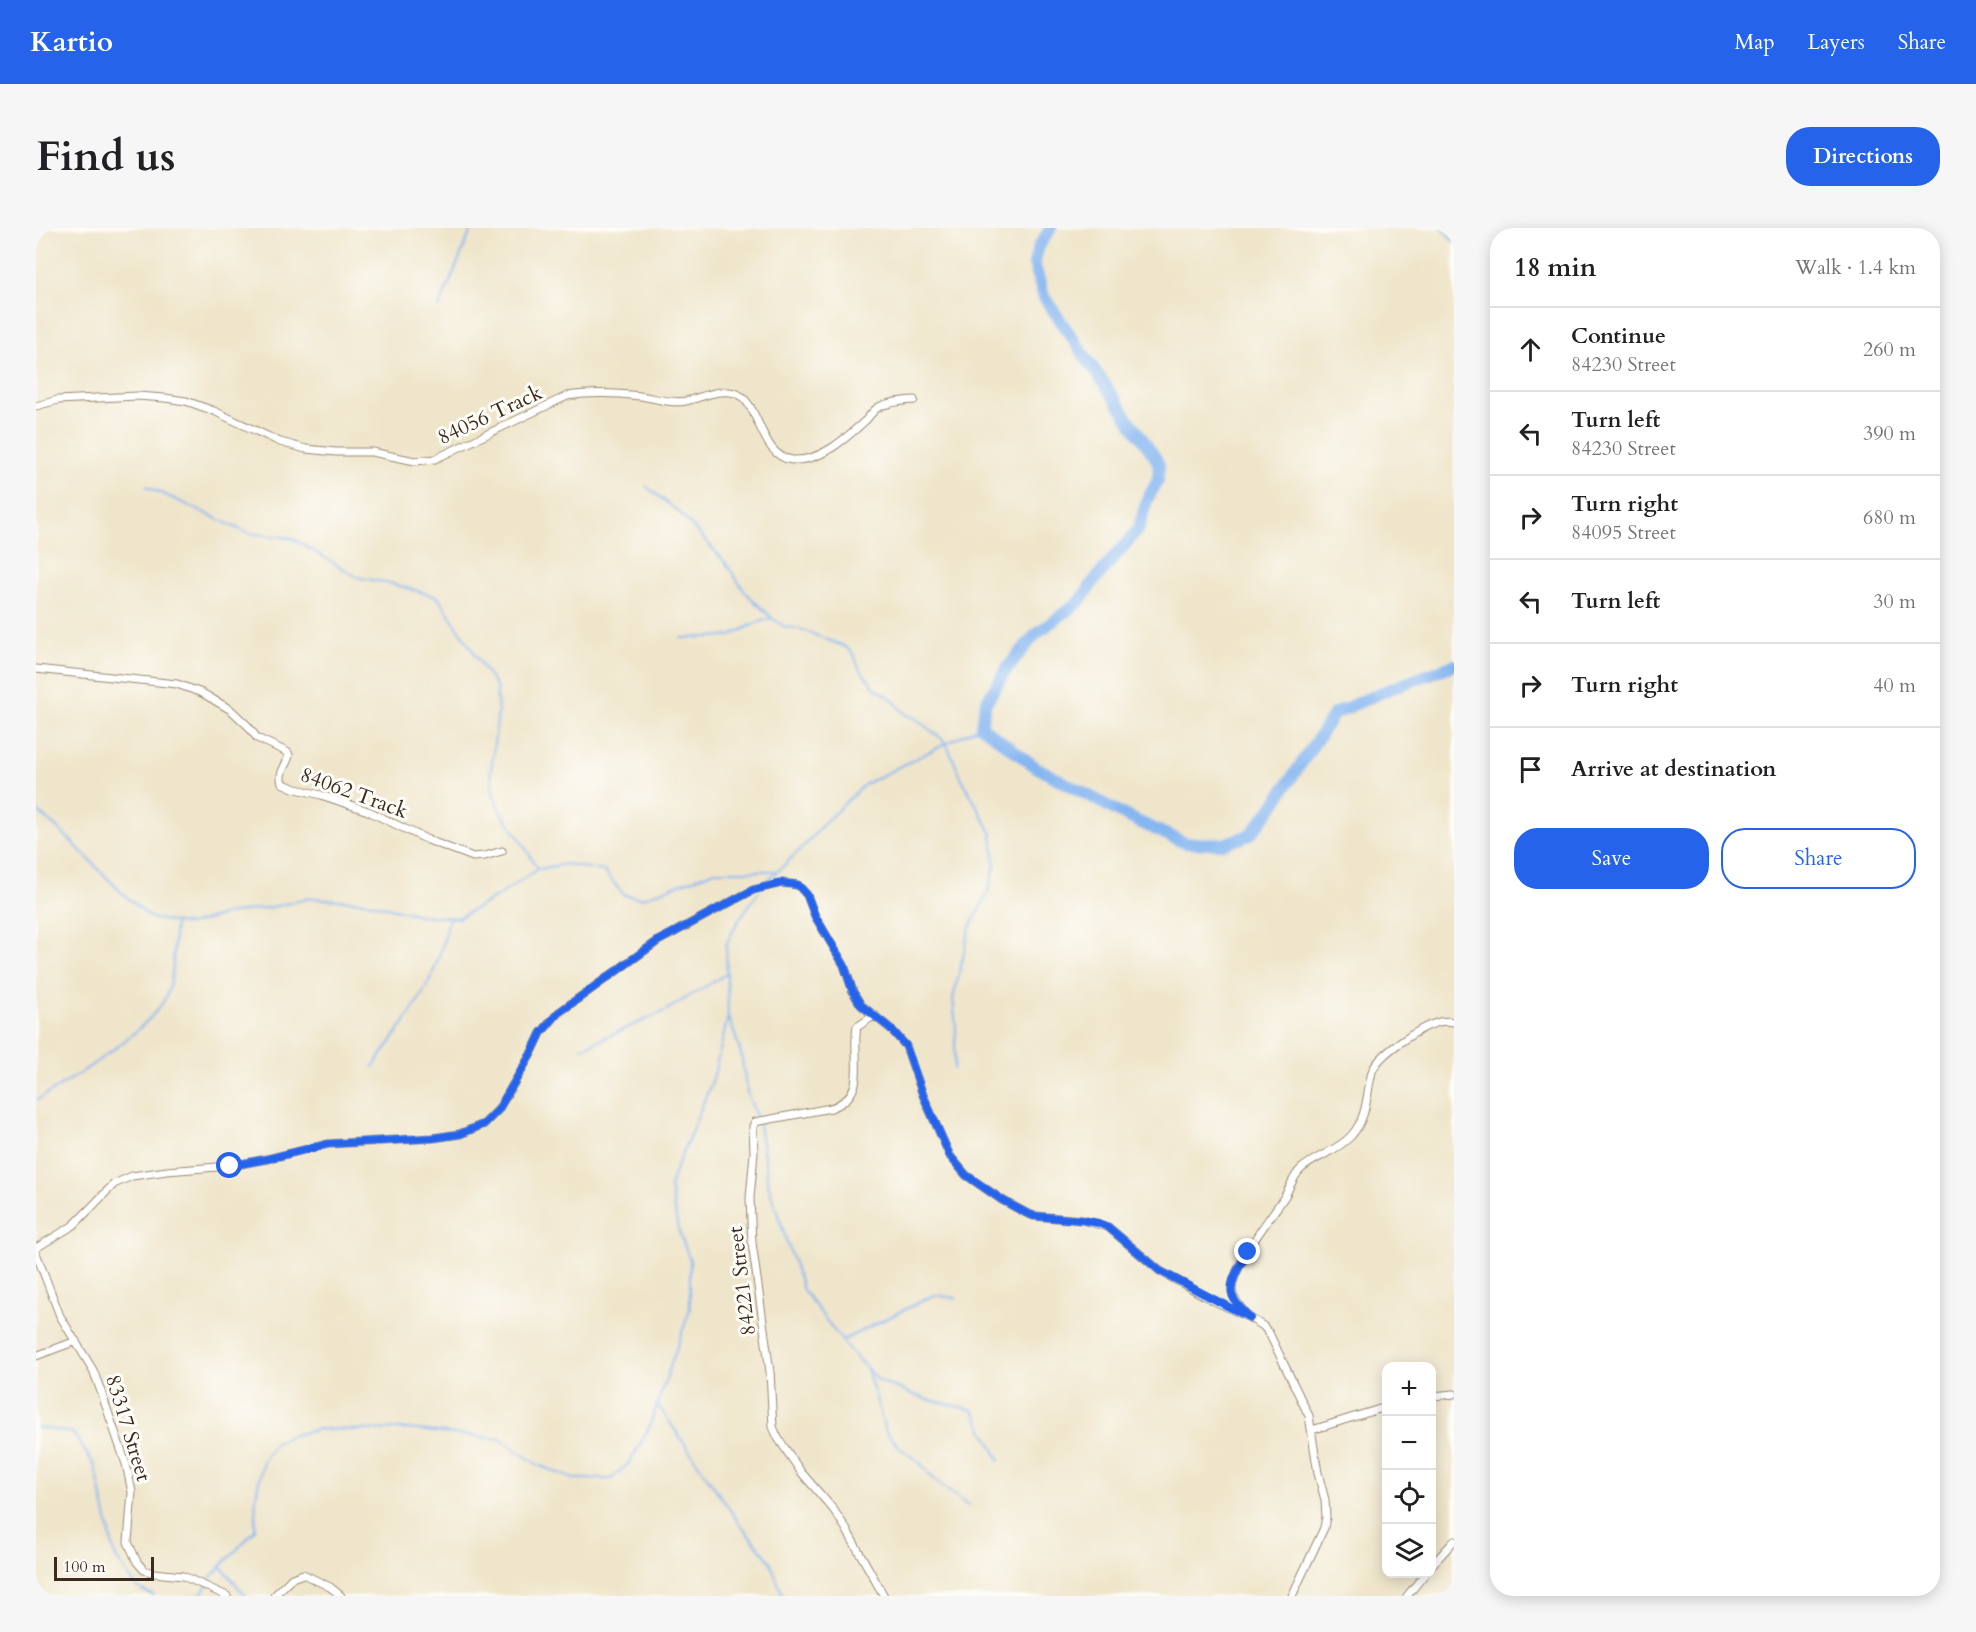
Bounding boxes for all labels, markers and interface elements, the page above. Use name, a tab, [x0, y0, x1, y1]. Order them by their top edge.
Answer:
text: Kartio	[30, 23, 113, 61]
text: Map	[1735, 28, 1775, 57]
text: Layers	[1808, 28, 1865, 57]
text: Share	[1898, 28, 1946, 57]
button: Directions	[1786, 127, 1940, 186]
text: Find us	[36, 128, 176, 185]
text: 18 min	[1514, 250, 1597, 285]
text: Walk · 1.4 km	[1795, 254, 1916, 281]
text: Continue	[1571, 321, 1666, 351]
icon: ahead	[1514, 333, 1547, 366]
text: 260 m	[1863, 336, 1916, 363]
text: 84230 Street	[1571, 351, 1676, 378]
street label: 84056 Track	[433, 378, 548, 452]
text: Turn left	[1571, 405, 1660, 435]
icon: left	[1514, 417, 1547, 450]
text: 390 m	[1863, 420, 1916, 447]
text: 84230 Street	[1571, 435, 1676, 462]
text: Turn right	[1571, 489, 1678, 519]
icon: right	[1514, 501, 1547, 534]
text: 680 m	[1863, 504, 1916, 531]
text: 84095 Street	[1571, 519, 1676, 546]
icon: left	[1514, 585, 1547, 618]
text: Turn left	[1571, 586, 1660, 616]
text: 30 m	[1873, 588, 1916, 615]
icon: right	[1514, 669, 1547, 702]
text: Turn right	[1571, 670, 1678, 700]
text: 40 m	[1873, 672, 1916, 699]
icon: arrive	[1514, 753, 1547, 786]
text: Arrive at destination	[1571, 754, 1776, 784]
street label: 84062 Track	[296, 760, 412, 826]
button: Save	[1514, 828, 1709, 889]
button: Share	[1721, 828, 1916, 889]
route start	[216, 1152, 242, 1178]
street label: 84221 Street	[721, 1224, 763, 1337]
route end	[1234, 1238, 1260, 1264]
map controls	[1382, 1362, 1436, 1578]
button: +	[1382, 1362, 1436, 1416]
street label: 83317 Street	[98, 1371, 158, 1485]
button: −	[1382, 1416, 1436, 1470]
button: locate	[1382, 1470, 1436, 1524]
button: layers	[1382, 1524, 1436, 1578]
scale bar	[54, 1554, 154, 1582]
text: 100 m	[63, 1556, 105, 1578]

